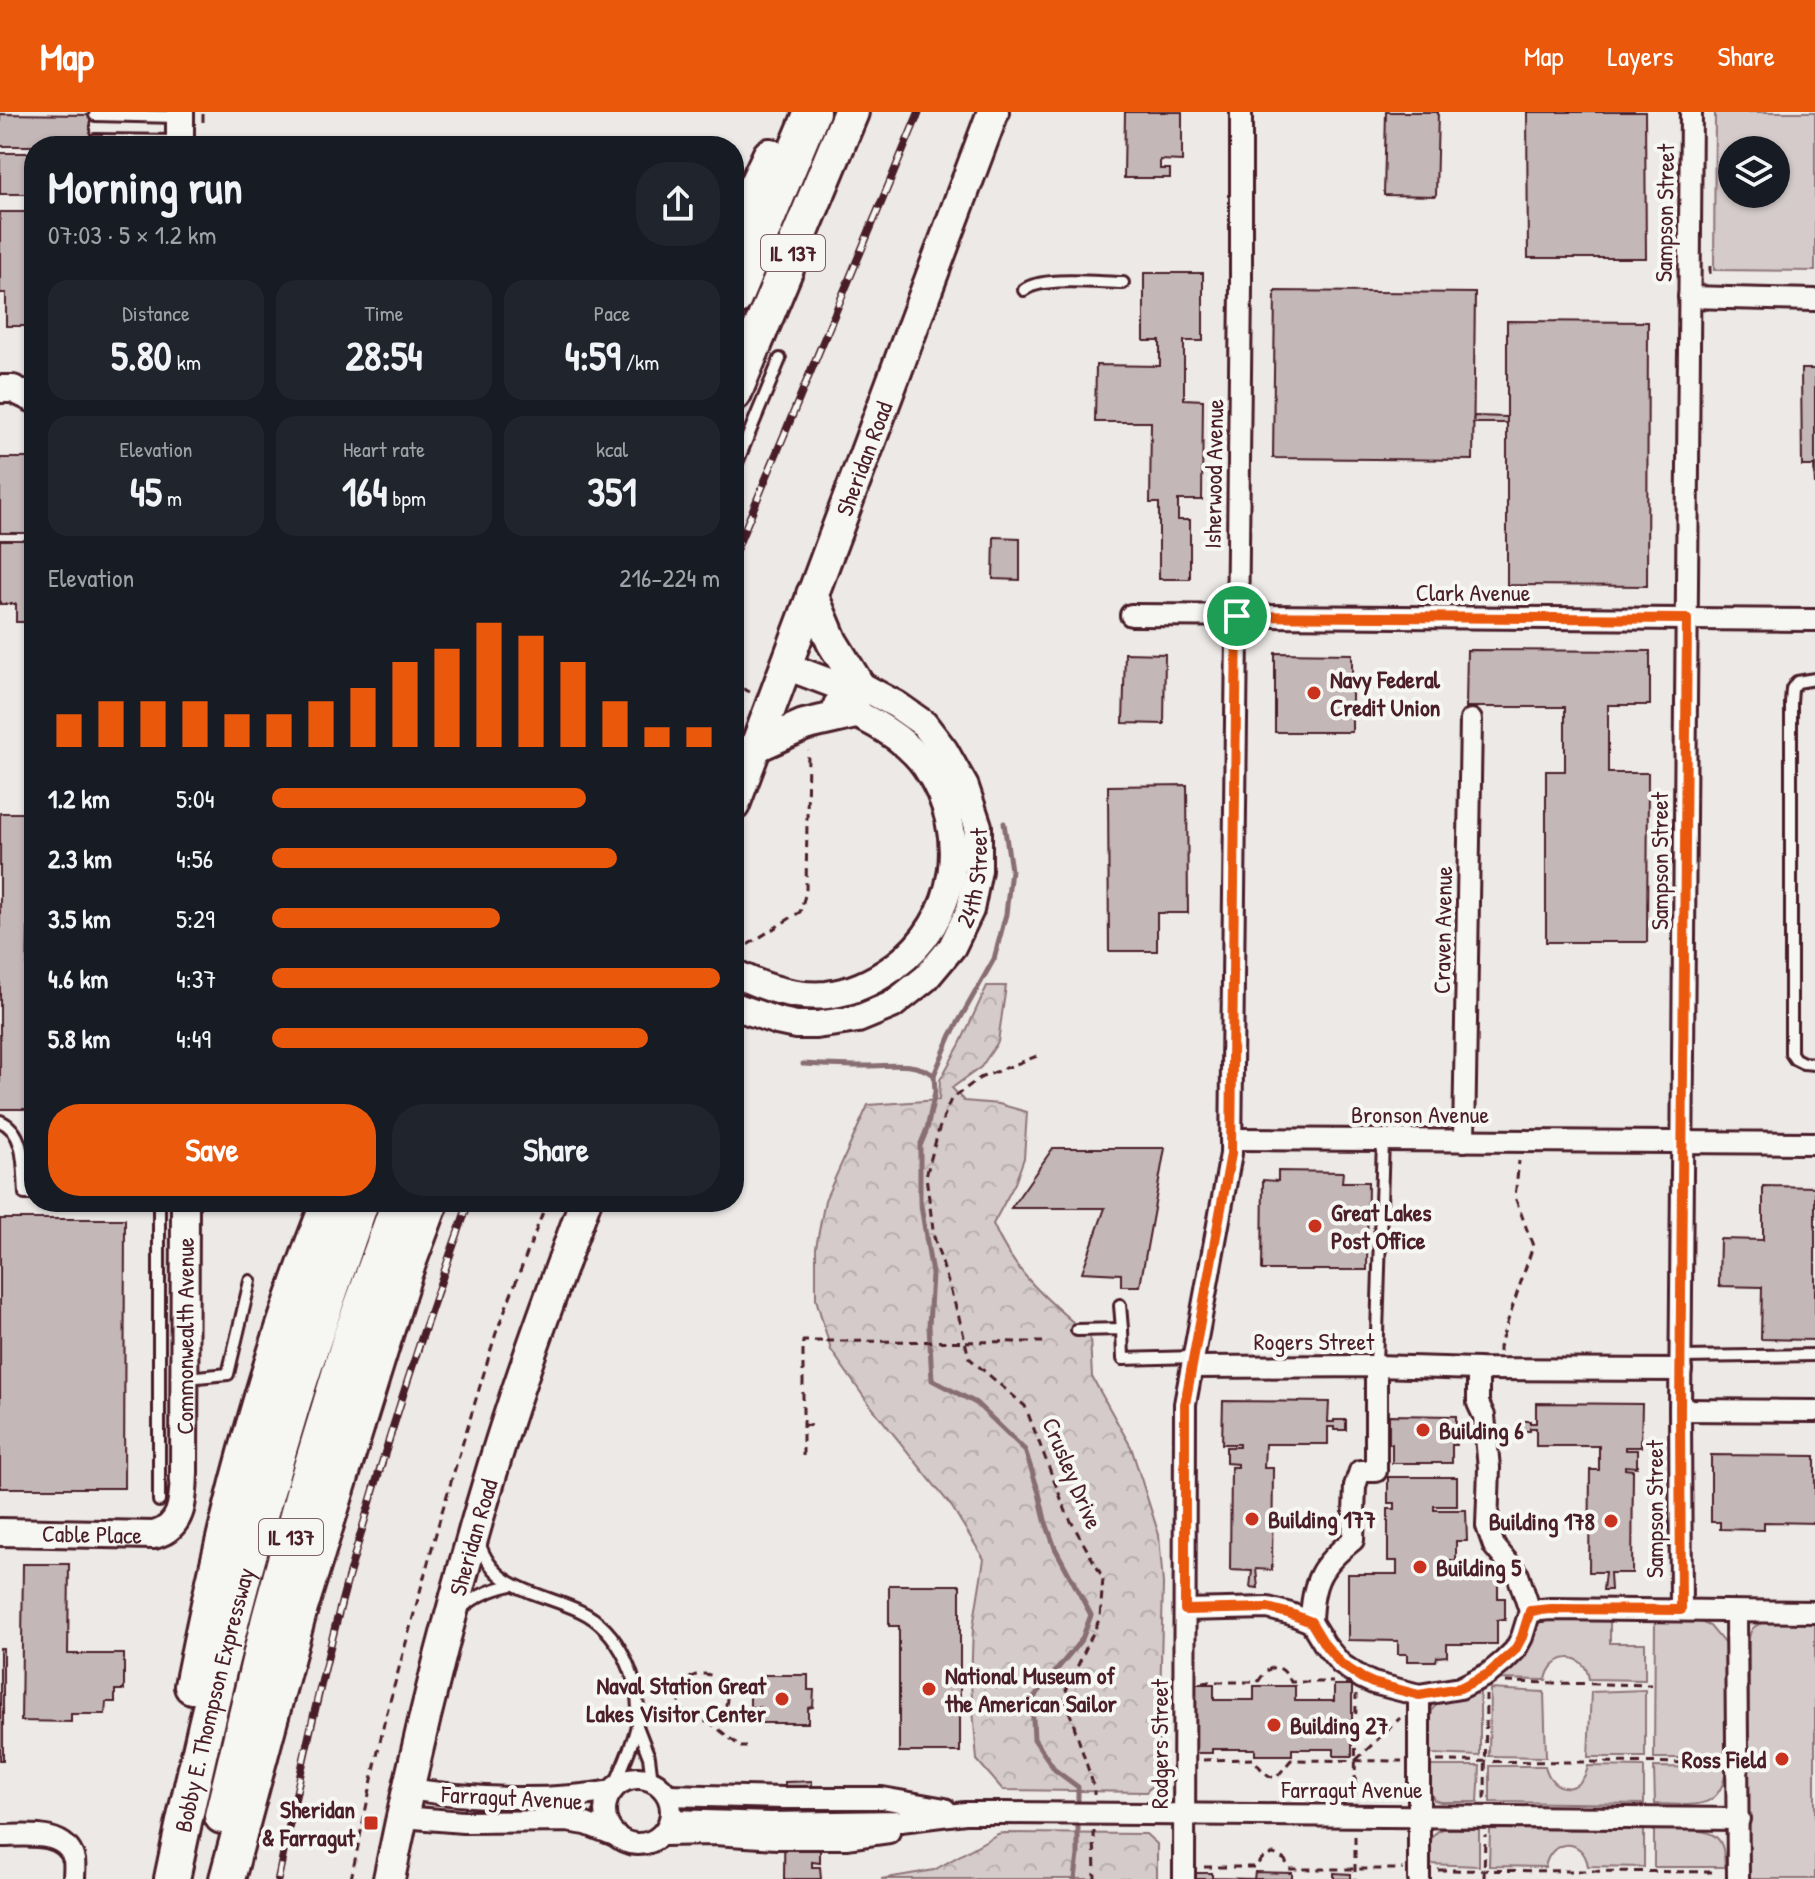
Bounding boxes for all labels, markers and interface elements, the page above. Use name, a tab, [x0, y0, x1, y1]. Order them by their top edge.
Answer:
text: Map	[40, 30, 94, 82]
text: Map	[1524, 37, 1564, 75]
text: Layers	[1608, 37, 1673, 75]
text: Share	[1717, 37, 1775, 75]
map controls	[1718, 136, 1790, 208]
button: layers	[1718, 136, 1790, 208]
street label: Sampson Street	[1647, 143, 1681, 282]
text: Morning run	[48, 157, 243, 217]
button: share	[636, 162, 720, 246]
text: 07:03 · 5 × 1.2 km	[48, 217, 216, 252]
road number: IL 137	[761, 235, 825, 271]
text: Distance	[122, 298, 190, 328]
text: Time	[365, 298, 403, 328]
text: Pace	[594, 298, 630, 328]
text: 5.80	[111, 328, 172, 382]
text: 28:54	[345, 328, 423, 382]
text: 4:59	[565, 328, 621, 382]
text: km	[172, 347, 201, 377]
text: /km	[621, 347, 659, 377]
street label: Sheridan Road	[828, 397, 900, 520]
street label: Isherwood Avenue	[1196, 398, 1230, 549]
text: Elevation	[119, 434, 193, 464]
text: Heart rate	[343, 434, 425, 464]
text: kcal	[596, 434, 628, 464]
text: 45	[130, 464, 162, 518]
text: 164	[342, 464, 387, 518]
text: 351	[587, 464, 637, 518]
text: m	[162, 483, 182, 513]
text: bpm	[387, 483, 426, 513]
text: Elevation	[48, 560, 134, 595]
text: 216–224 m	[619, 560, 720, 595]
street label: Clark Avenue	[1416, 576, 1531, 608]
pin	[1203, 582, 1271, 650]
icon: arrive	[1215, 594, 1259, 638]
place label: Navy Federal Credit Union	[1330, 663, 1441, 723]
marker: Navy Federal Credit Union	[1305, 684, 1323, 702]
text: 1.2 km	[48, 781, 110, 816]
text: 5:04	[176, 781, 214, 816]
street label: Sampson Street	[1643, 791, 1675, 930]
street label: 24th Street	[948, 827, 994, 932]
text: 2.3 km	[48, 841, 112, 876]
text: 4:56	[176, 841, 213, 876]
street label: Craven Avenue	[1425, 865, 1459, 994]
text: 3.5 km	[48, 901, 111, 936]
text: 5:29	[176, 901, 215, 936]
text: 4.6 km	[48, 961, 108, 996]
text: 4:37	[176, 961, 216, 996]
text: 5.8 km	[48, 1021, 110, 1056]
text: 4:49	[176, 1021, 211, 1056]
street label: Bronson Avenue	[1351, 1098, 1489, 1130]
button: Save	[48, 1104, 376, 1196]
button: Share	[392, 1104, 720, 1196]
place label: Great Lakes Post Office	[1331, 1196, 1432, 1256]
marker: Great Lakes Post Office	[1306, 1217, 1324, 1235]
street label: Commonwealth Avenue	[168, 1237, 201, 1435]
street label: Rogers Street	[1254, 1325, 1375, 1357]
street label: Crusley Drive	[1035, 1412, 1111, 1534]
place label: Building 6	[1439, 1414, 1524, 1447]
marker: Building 6	[1414, 1421, 1432, 1439]
street label: Sampson Street	[1638, 1439, 1670, 1578]
street label: Sheridan Road	[441, 1475, 505, 1599]
place label: Building 177	[1268, 1503, 1376, 1536]
place label: Building 178	[1489, 1505, 1596, 1538]
marker: Building 177	[1243, 1510, 1261, 1528]
marker: Building 178	[1602, 1512, 1620, 1530]
street label: Cable Place	[42, 1517, 143, 1551]
road number: IL 137	[259, 1519, 323, 1555]
place label: Building 5	[1436, 1551, 1522, 1584]
marker: Building 5	[1411, 1558, 1429, 1576]
street label: Bobby E. Thompson Expressway	[166, 1564, 261, 1835]
place label: National Museum of the American Sailor	[944, 1659, 1118, 1719]
place label: Naval Station Great Lakes Visitor Center	[587, 1669, 767, 1729]
street label: Rodgers Street	[1143, 1678, 1175, 1809]
marker: National Museum of the American Sailor	[920, 1680, 938, 1698]
marker: Naval Station Great Lakes Visitor Center	[773, 1690, 791, 1708]
place label: Building 27	[1290, 1709, 1389, 1742]
marker: Building 27	[1265, 1716, 1283, 1734]
place label: Ross Field	[1682, 1743, 1767, 1775]
marker: Ross Field	[1773, 1750, 1791, 1768]
street label: Farragut Avenue	[1280, 1773, 1423, 1805]
street label: Farragut Avenue	[440, 1777, 584, 1817]
place label: Sheridan & Farragut	[262, 1793, 356, 1854]
marker: Sheridan & Farragut	[362, 1814, 380, 1832]

